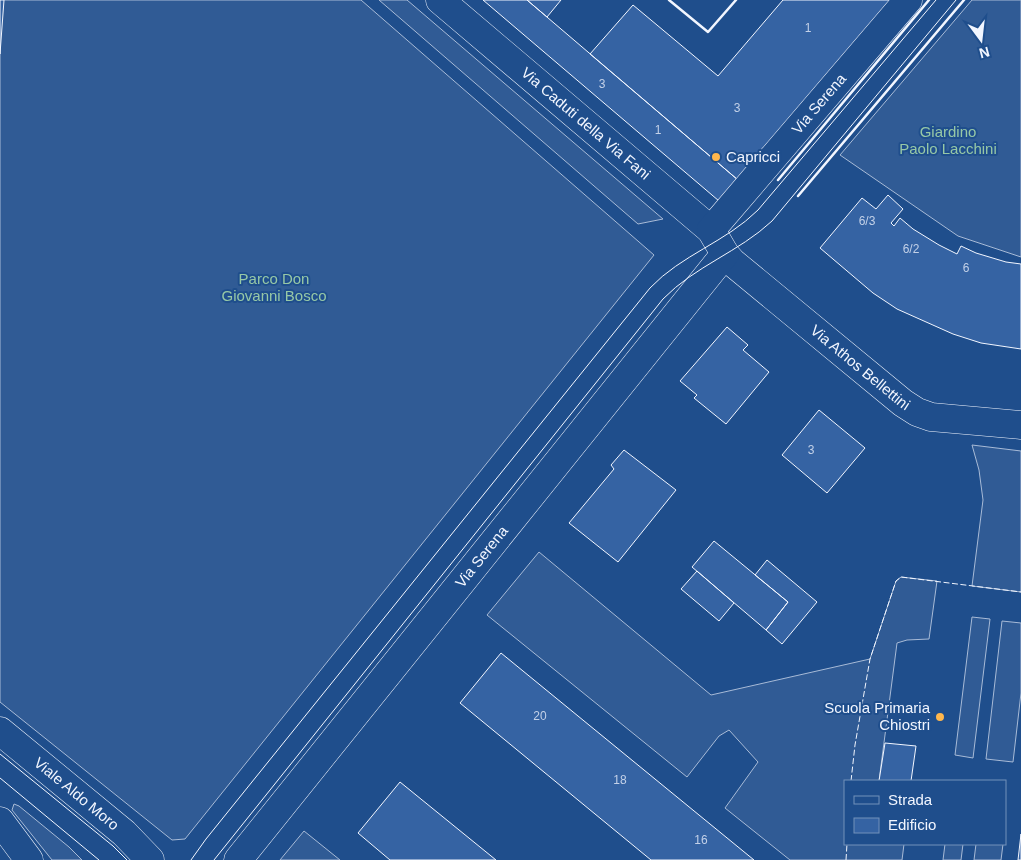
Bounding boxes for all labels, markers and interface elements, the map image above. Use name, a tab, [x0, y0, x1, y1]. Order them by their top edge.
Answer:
north arrow	[956, 15, 1006, 65]
house number: 1	[805, 21, 812, 35]
text: N	[977, 44, 991, 62]
street label: Via Caduti della Via Fani	[518, 64, 654, 183]
street label: Via Serena	[788, 69, 850, 137]
house number: 3	[599, 77, 606, 91]
house number: 3	[734, 101, 741, 115]
house number: 1	[655, 123, 662, 137]
park label: Giardino Paolo Lacchini	[899, 123, 997, 157]
place label: Capricci	[726, 148, 780, 165]
marker: Capricci	[710, 151, 722, 163]
house number: 6/3	[859, 214, 876, 228]
house number: 6/2	[903, 242, 920, 256]
house number: 6	[963, 261, 970, 275]
park label: Parco Don Giovanni Bosco	[221, 270, 327, 304]
street label: Via Athos Bellettini	[807, 321, 913, 413]
house number: 3	[808, 443, 815, 457]
street label: Via Serena	[451, 522, 511, 591]
place label: Scuola Primaria Chiostri	[824, 699, 931, 733]
house number: 20	[533, 709, 547, 723]
marker: Scuola Primaria Chiostri	[934, 711, 946, 723]
street label: Viale Aldo Moro	[31, 754, 123, 833]
house number: 18	[613, 773, 627, 787]
legend	[844, 780, 1006, 845]
text: Strada	[888, 791, 933, 808]
text: Edificio	[888, 816, 936, 833]
house number: 16	[694, 833, 708, 847]

